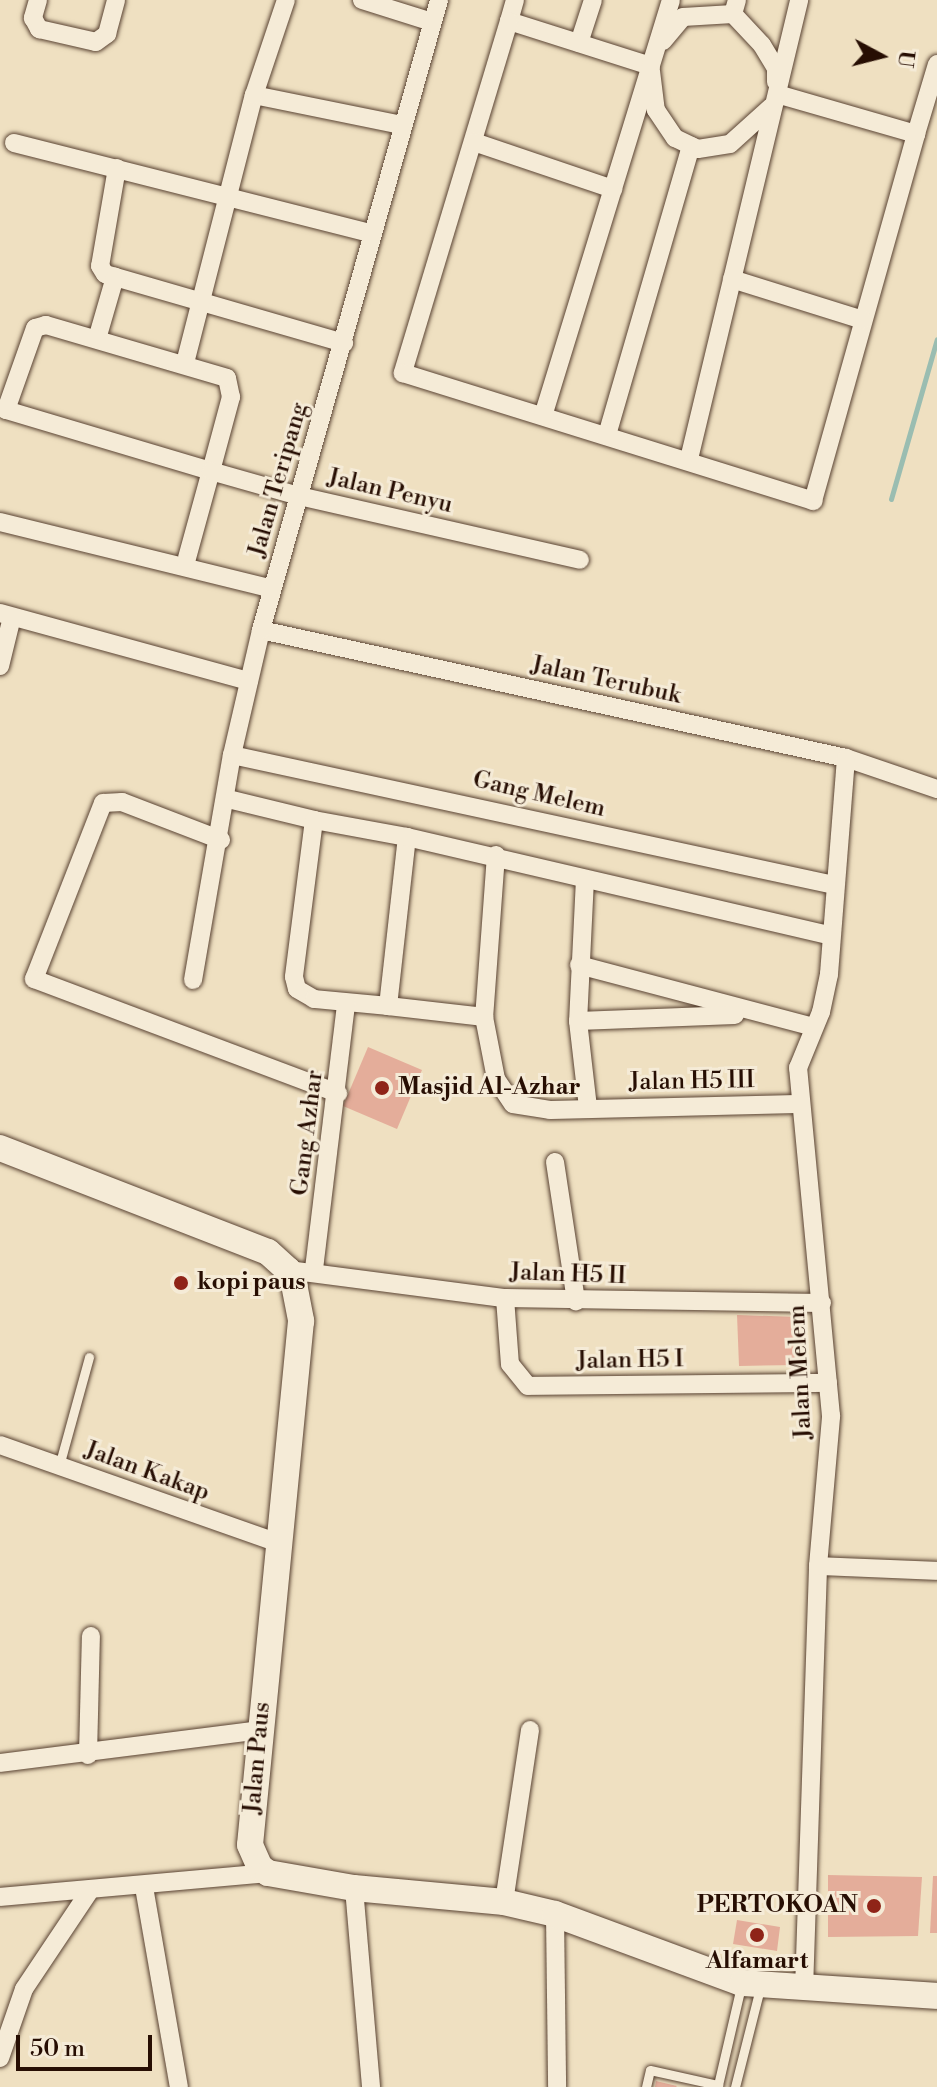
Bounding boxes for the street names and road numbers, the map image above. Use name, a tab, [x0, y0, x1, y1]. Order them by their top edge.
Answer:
street label: Jalan Teripang	[243, 400, 315, 560]
street label: Jalan Penyu	[325, 464, 455, 520]
street label: Jalan Terubuk	[529, 651, 683, 711]
street label: Gang Melem	[470, 766, 608, 824]
street label: Jalan H5 III	[629, 1067, 755, 1097]
street label: Gang Azhar	[286, 1069, 330, 1197]
street label: Jalan H5 II	[509, 1259, 627, 1291]
street label: Jalan Melem	[783, 1304, 819, 1440]
street label: Jalan H5 I	[576, 1346, 684, 1376]
street label: Jalan Kakap	[81, 1436, 213, 1508]
street label: Jalan Paus	[239, 1701, 277, 1815]

